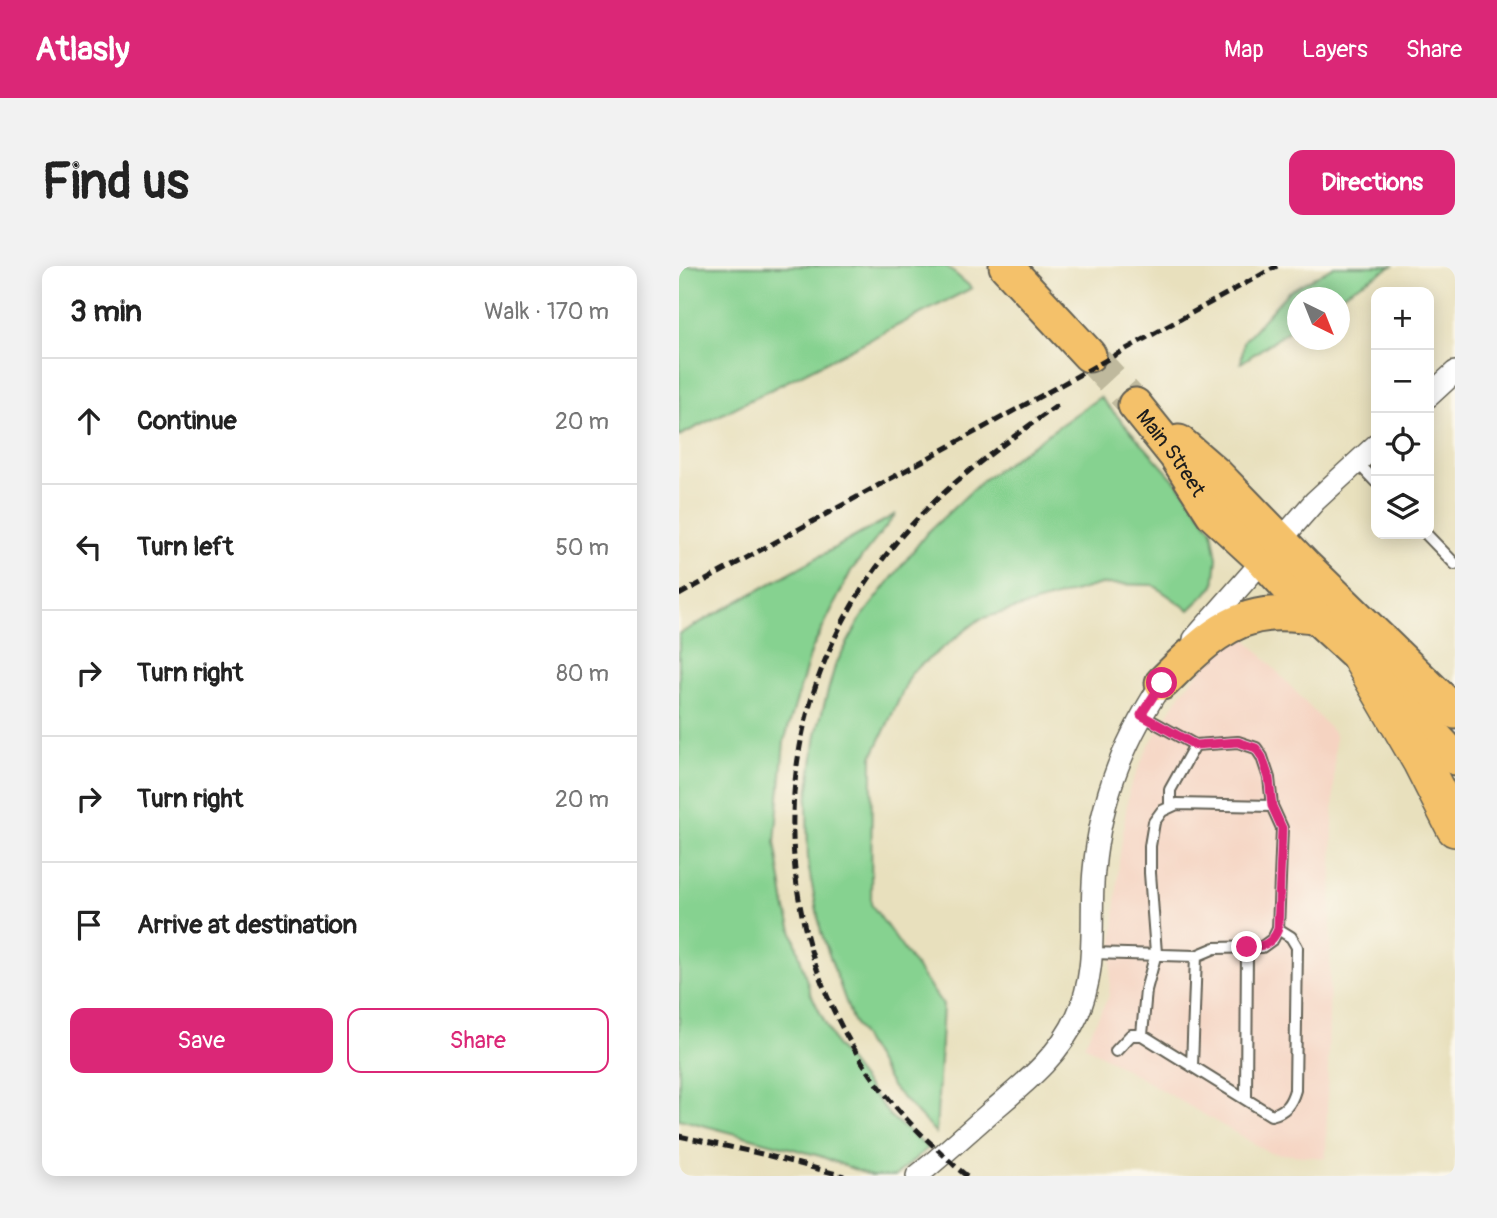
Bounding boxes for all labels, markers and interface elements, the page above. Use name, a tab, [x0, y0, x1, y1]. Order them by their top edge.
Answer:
text: Atlasly	[35, 29, 130, 70]
text: Map	[1224, 35, 1264, 64]
text: Layers	[1302, 35, 1368, 64]
text: Share	[1406, 35, 1462, 64]
button: Directions	[1289, 150, 1455, 215]
text: Find us	[42, 152, 189, 213]
north arrow	[1287, 287, 1350, 350]
map controls	[1371, 287, 1434, 539]
button: +	[1371, 287, 1434, 350]
text: 3 min	[70, 293, 142, 330]
text: Walk · 170 m	[484, 297, 609, 326]
button: −	[1371, 350, 1434, 413]
icon: ahead	[70, 402, 108, 440]
street label: Main Street	[1130, 404, 1212, 502]
text: Continue	[137, 405, 237, 437]
text: 20 m	[555, 407, 609, 436]
button: locate	[1371, 413, 1434, 476]
button: layers	[1371, 476, 1434, 539]
icon: left	[70, 528, 108, 566]
text: Turn left	[137, 531, 233, 563]
text: 50 m	[555, 533, 609, 562]
icon: right	[70, 654, 108, 692]
text: Turn right	[137, 657, 243, 689]
text: 80 m	[556, 659, 609, 688]
route start	[1146, 667, 1177, 698]
icon: right	[70, 780, 108, 818]
text: Turn right	[137, 783, 243, 815]
text: 20 m	[555, 785, 609, 814]
icon: arrive	[70, 906, 108, 944]
text: Arrive at destination	[137, 909, 357, 941]
route end	[1231, 931, 1262, 962]
button: Save	[70, 1008, 333, 1073]
button: Share	[347, 1008, 609, 1073]

